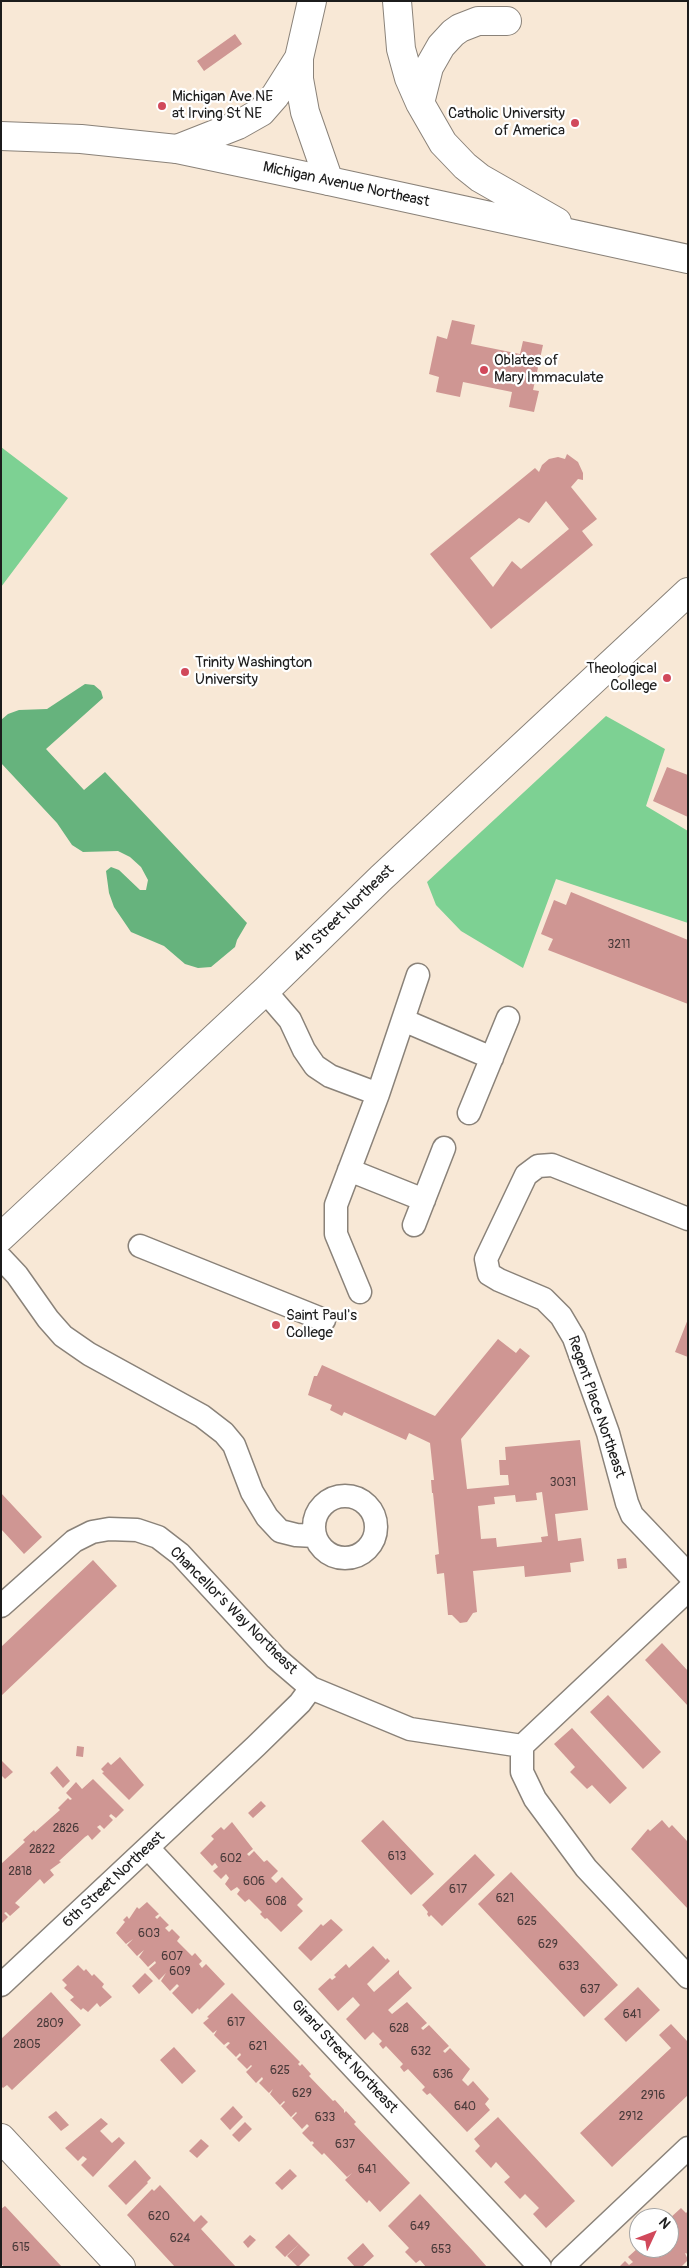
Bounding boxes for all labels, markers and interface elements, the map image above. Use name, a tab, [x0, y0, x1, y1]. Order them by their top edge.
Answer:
place label: Michigan Ave NE at Irving St NE	[172, 88, 273, 123]
marker: Michigan Ave NE at Irving St NE	[156, 100, 168, 112]
place label: Catholic University of America	[448, 105, 565, 140]
marker: Catholic University of America	[569, 117, 581, 129]
street label: Michigan Avenue Northeast	[261, 159, 431, 211]
place label: Oblates of Mary Immaculate	[494, 352, 603, 387]
marker: Oblates of Mary Immaculate	[478, 364, 490, 376]
place label: Trinity Washington University	[195, 654, 312, 689]
place label: Theological College	[586, 660, 657, 695]
marker: Trinity Washington University	[179, 666, 191, 678]
marker: Theological College	[661, 672, 673, 684]
street label: 4th Street Northeast	[290, 861, 398, 967]
house number: 3211	[608, 938, 630, 952]
place label: Saint Paul's College	[286, 1307, 357, 1342]
marker: Saint Paul's College	[270, 1319, 282, 1331]
street label: Regent Place Northeast	[563, 1334, 629, 1480]
house number: 3031	[550, 1476, 576, 1490]
street label: Chancellor's Way Northeast	[165, 1543, 301, 1679]
house number: 2826	[53, 1822, 79, 1836]
street label: 6th Street Northeast	[59, 1828, 169, 1932]
house number: 2822	[29, 1843, 55, 1857]
house number: 613	[388, 1850, 406, 1864]
house number: 602	[220, 1852, 242, 1866]
house number: 2818	[8, 1865, 32, 1879]
house number: 606	[243, 1875, 265, 1889]
house number: 617	[449, 1883, 467, 1897]
house number: 621	[496, 1892, 514, 1906]
house number: 608	[265, 1895, 287, 1909]
house number: 625	[517, 1915, 537, 1929]
house number: 603	[138, 1927, 160, 1941]
house number: 629	[538, 1938, 558, 1952]
house number: 607	[161, 1950, 183, 1964]
house number: 633	[559, 1960, 579, 1974]
house number: 609	[169, 1965, 191, 1979]
house number: 637	[580, 1983, 600, 1997]
street label: Girard Street Northeast	[287, 1997, 401, 2117]
house number: 641	[623, 2008, 641, 2022]
house number: 617	[227, 2016, 245, 2030]
house number: 2809	[36, 2017, 64, 2031]
house number: 628	[389, 2022, 409, 2036]
house number: 2805	[13, 2038, 41, 2052]
house number: 621	[249, 2040, 267, 2054]
house number: 632	[411, 2045, 431, 2059]
house number: 625	[270, 2064, 290, 2078]
house number: 636	[433, 2068, 453, 2082]
house number: 629	[292, 2087, 312, 2101]
house number: 2916	[641, 2089, 665, 2103]
house number: 640	[454, 2100, 476, 2114]
house number: 2912	[619, 2110, 643, 2124]
house number: 633	[315, 2111, 335, 2125]
house number: 637	[335, 2138, 355, 2152]
house number: 641	[358, 2163, 376, 2177]
north arrow	[629, 2208, 679, 2258]
house number: 620	[148, 2210, 170, 2224]
text: N	[655, 2214, 674, 2232]
house number: 649	[410, 2220, 430, 2234]
house number: 624	[170, 2232, 190, 2246]
house number: 615	[12, 2241, 30, 2255]
house number: 653	[431, 2243, 451, 2257]

